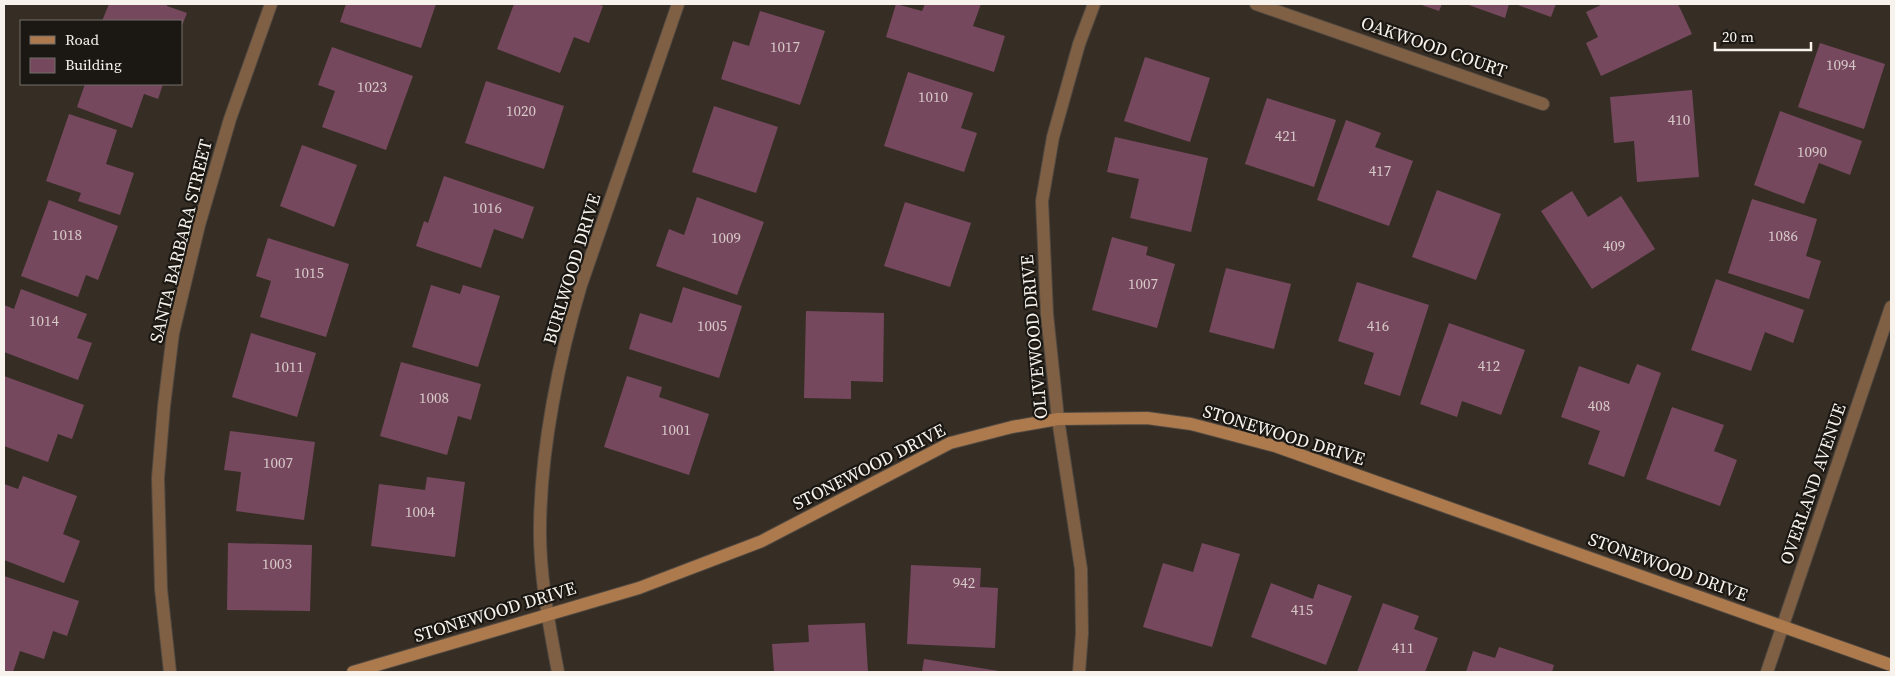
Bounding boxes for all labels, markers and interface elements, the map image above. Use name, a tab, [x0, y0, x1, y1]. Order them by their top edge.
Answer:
street label: OAKWOOD COURT	[1358, 10, 1511, 83]
legend	[20, 20, 182, 85]
scale bar	[1715, 20, 1811, 52]
text: 20 m	[1722, 26, 1754, 47]
text: Road	[65, 29, 99, 50]
house number: 1017	[770, 36, 800, 57]
text: Building	[65, 54, 122, 75]
house number: 1094	[1826, 54, 1856, 75]
house number: 1023	[357, 76, 387, 97]
house number: 1010	[918, 86, 948, 107]
house number: 1020	[506, 100, 536, 121]
house number: 410	[1668, 109, 1690, 130]
house number: 421	[1275, 125, 1297, 146]
street label: SANTA BARBARA STREET	[143, 136, 218, 345]
house number: 1090	[1797, 141, 1827, 162]
house number: 417	[1369, 160, 1391, 181]
street label: BURLWOOD DRIVE	[537, 190, 606, 347]
house number: 1016	[472, 197, 502, 218]
house number: 1018	[52, 224, 82, 245]
house number: 1086	[1768, 225, 1798, 246]
house number: 1009	[711, 227, 741, 248]
house number: 409	[1603, 235, 1625, 256]
street label: OLIVEWOOD DRIVE	[1014, 254, 1053, 420]
house number: 1015	[294, 262, 324, 283]
house number: 1007	[1128, 273, 1158, 294]
house number: 1014	[29, 310, 59, 331]
house number: 1005	[697, 315, 727, 336]
house number: 416	[1367, 315, 1389, 336]
house number: 412	[1478, 355, 1500, 376]
house number: 1011	[274, 356, 304, 377]
house number: 1008	[419, 387, 449, 408]
house number: 408	[1588, 395, 1610, 416]
street label: STONEWOOD DRIVE	[1200, 398, 1368, 471]
street label: OVERLAND AVENUE	[1773, 400, 1852, 568]
street label: STONEWOOD DRIVE	[788, 417, 949, 516]
house number: 1001	[661, 419, 691, 440]
house number: 1007	[263, 452, 293, 473]
house number: 1004	[405, 501, 435, 522]
street label: STONEWOOD DRIVE	[1585, 526, 1752, 607]
house number: 1003	[262, 553, 292, 574]
house number: 942	[953, 572, 975, 593]
street label: STONEWOOD DRIVE	[411, 575, 579, 648]
house number: 415	[1291, 599, 1313, 620]
house number: 411	[1392, 637, 1414, 658]

